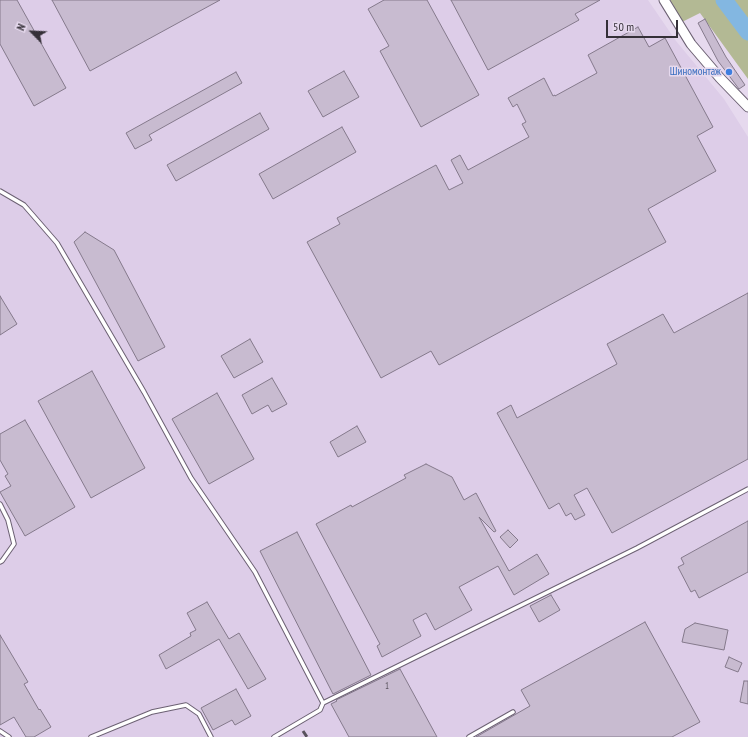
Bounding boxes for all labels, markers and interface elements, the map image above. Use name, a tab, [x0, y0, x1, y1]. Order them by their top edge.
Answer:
north arrow	[12, 12, 52, 52]
scale bar	[608, 12, 680, 38]
text: 50 m	[613, 19, 634, 34]
text: N	[13, 22, 29, 33]
place label: Шиномонтаж	[670, 65, 721, 79]
marker: Шиномонтаж	[724, 67, 734, 77]
house number: 1	[385, 681, 389, 691]

